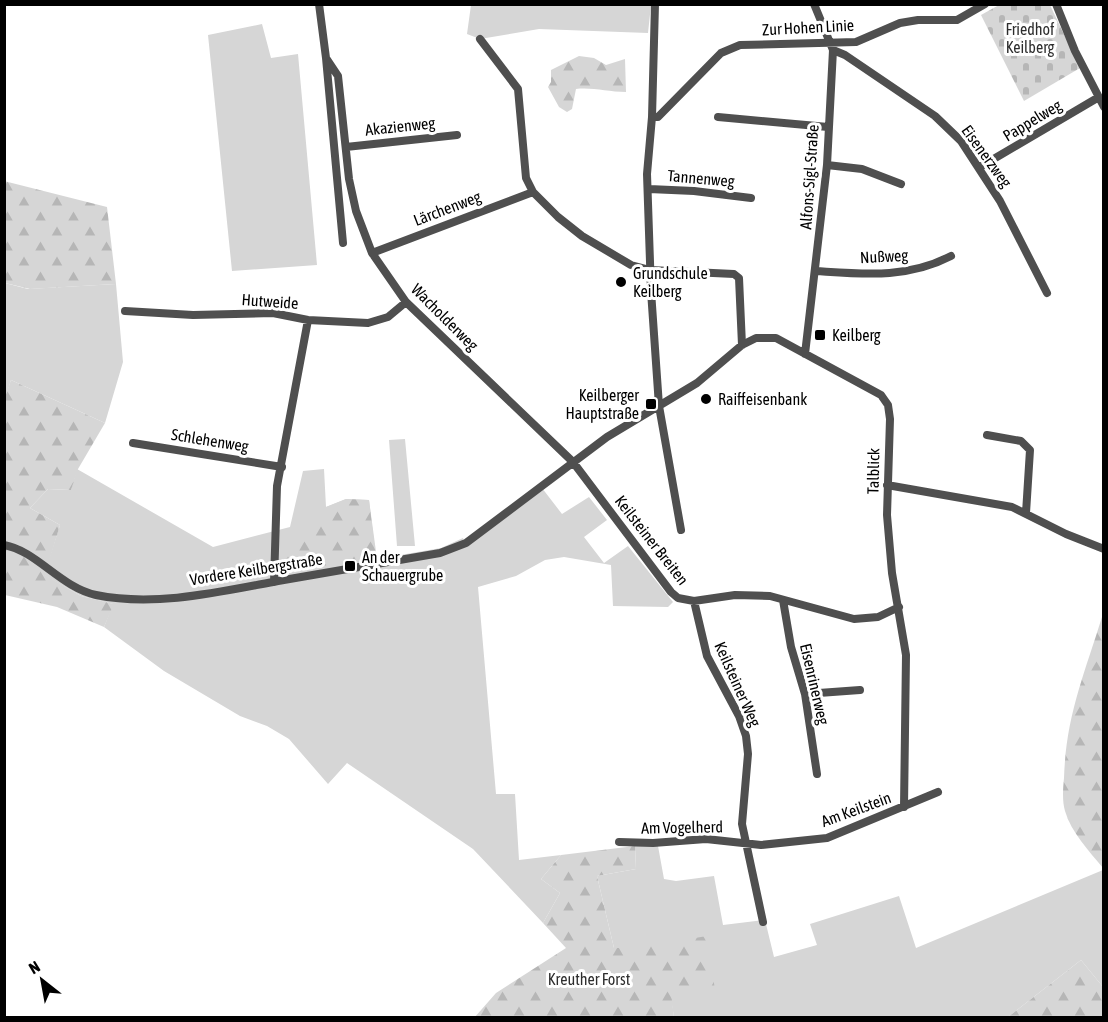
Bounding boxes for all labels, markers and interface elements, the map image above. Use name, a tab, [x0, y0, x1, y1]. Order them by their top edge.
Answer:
street label: Zur Hohen Linie	[761, 16, 855, 38]
park label: Friedhof Keilberg	[1006, 20, 1055, 57]
street label: Pappelweg	[1000, 95, 1065, 145]
street label: Akazienweg	[364, 113, 436, 140]
street label: Eisenerzweg	[958, 121, 1016, 191]
street label: Alfons-Sigl-Straße	[796, 124, 823, 230]
street label: Tannenweg	[667, 166, 735, 191]
street label: Lärchenweg	[411, 187, 484, 230]
street label: Nußweg	[859, 246, 909, 267]
place label: Grundschule Keilberg	[633, 264, 708, 301]
marker: Grundschule Keilberg	[614, 275, 628, 289]
street label: Wacholderweg	[407, 280, 482, 355]
street label: Hutweide	[241, 290, 299, 312]
place label: Keilberg	[832, 326, 881, 345]
marker: Keilberg	[813, 328, 827, 342]
place label: Keilberger Hauptstraße	[565, 386, 639, 423]
place label: Raiffeisenbank	[718, 390, 807, 408]
marker: Raiffeisenbank	[699, 392, 713, 406]
marker: Keilberger Hauptstraße	[644, 397, 658, 411]
street label: Schlehenweg	[170, 425, 250, 456]
street label: Talblick	[864, 448, 882, 494]
street label: Keilsteiner Breiten	[612, 492, 692, 588]
place label: An der Schauergrube	[362, 548, 443, 585]
street label: Vordere Keilbergstraße	[188, 550, 324, 589]
marker: An der Schauergrube	[343, 559, 357, 573]
street label: Keilsteiner Weg	[710, 639, 765, 730]
street label: Eisenrinerweg	[796, 642, 833, 727]
street label: Am Keilstein	[819, 788, 893, 830]
street label: Am Vogelherd	[641, 817, 723, 838]
north arrow	[12, 950, 72, 1010]
text: N	[26, 957, 43, 977]
park label: Kreuther Forst	[548, 970, 631, 988]

